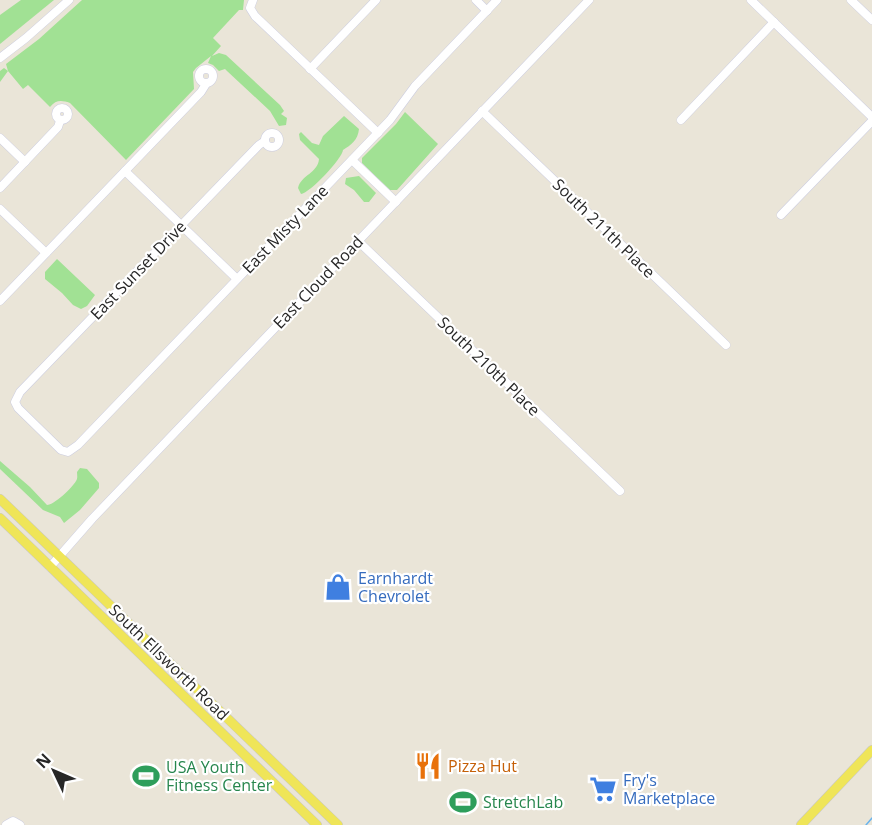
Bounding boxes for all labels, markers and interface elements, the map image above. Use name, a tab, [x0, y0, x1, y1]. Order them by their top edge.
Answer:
street label: South 211th Place	[548, 173, 660, 283]
street label: East Misty Lane	[237, 180, 333, 278]
street label: East Sunset Drive	[85, 216, 191, 324]
street label: East Cloud Road	[268, 231, 368, 333]
street label: South 210th Place	[433, 311, 545, 421]
place label: Earnhardt Chevrolet	[358, 567, 433, 607]
shop icon: Earnhardt Chevrolet	[323, 572, 353, 602]
street label: South Ellsworth Road	[104, 599, 234, 725]
north arrow	[24, 741, 84, 801]
text: N	[31, 748, 56, 773]
restaurant icon: Pizza Hut	[413, 751, 443, 781]
place label: Pizza Hut	[448, 755, 517, 777]
place label: USA Youth Fitness Center	[166, 756, 273, 796]
sports icon: USA Youth Fitness Center	[131, 761, 161, 791]
place label: Fry's Marketplace	[623, 769, 715, 809]
supermarket icon: Fry's Marketplace	[588, 774, 618, 804]
sports icon: StretchLab	[448, 787, 478, 817]
place label: StretchLab	[483, 791, 563, 813]

